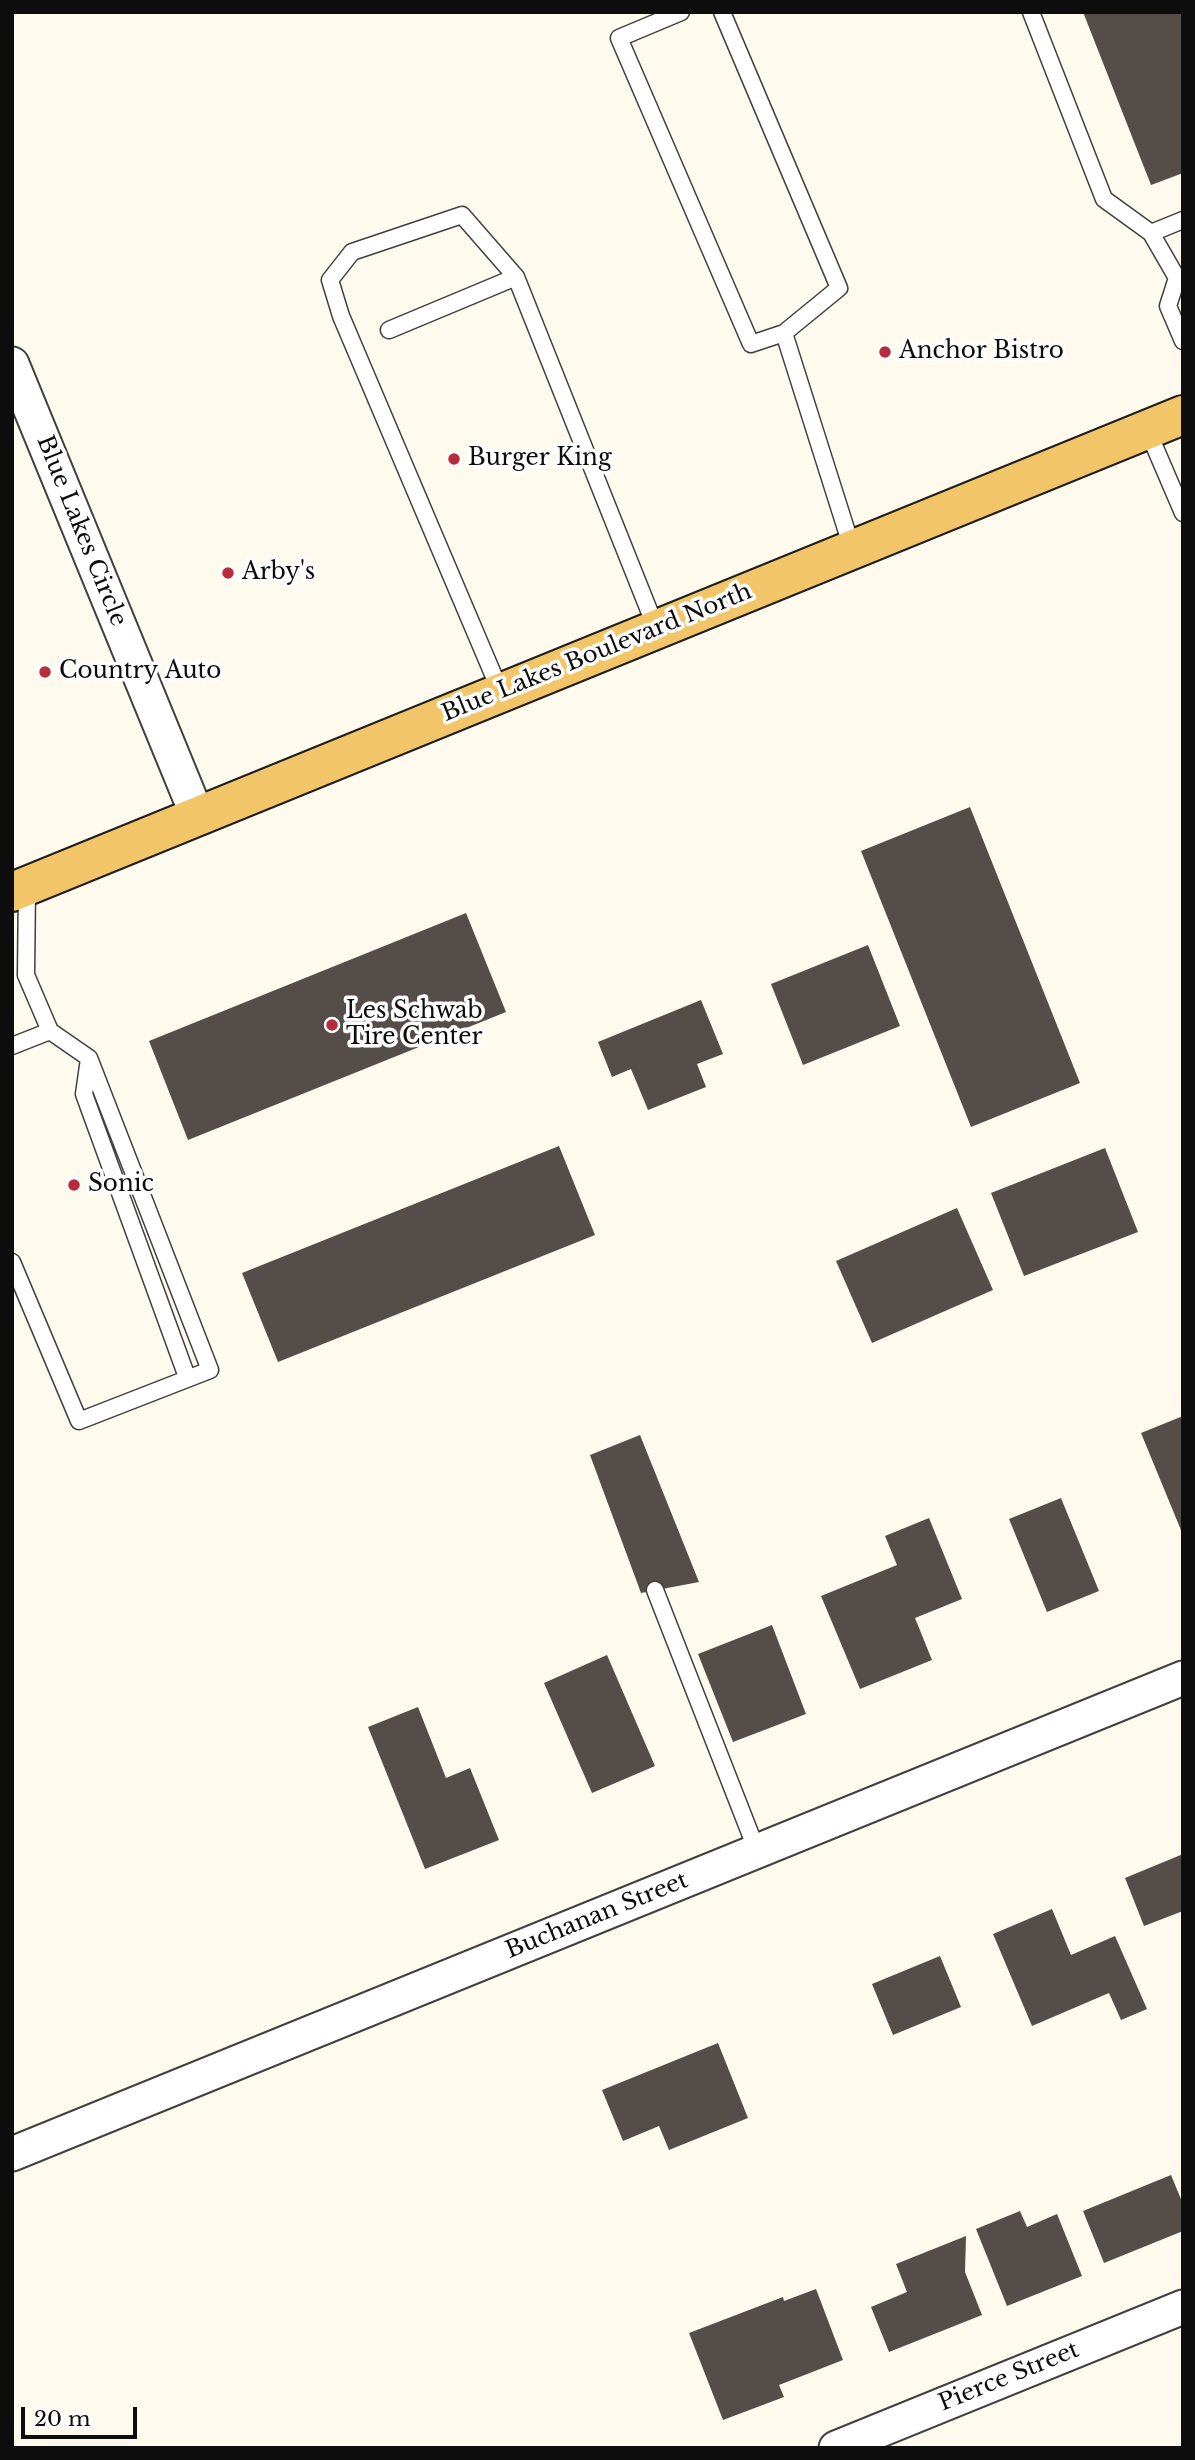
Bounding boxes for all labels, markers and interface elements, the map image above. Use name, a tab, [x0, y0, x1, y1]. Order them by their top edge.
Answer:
place label: Anchor Bistro	[899, 338, 1064, 366]
marker: Anchor Bistro	[877, 344, 893, 360]
street label: Blue Lakes Circle	[30, 432, 132, 630]
place label: Burger King	[468, 445, 612, 473]
marker: Burger King	[446, 451, 462, 467]
place label: Arby's	[242, 559, 315, 587]
marker: Arby's	[220, 565, 236, 581]
street label: Blue Lakes Boulevard North	[438, 578, 756, 728]
place label: Country Auto	[59, 658, 221, 686]
marker: Country Auto	[37, 664, 53, 680]
place label: Les Schwab Tire Center	[346, 998, 483, 1052]
marker: Les Schwab Tire Center	[324, 1017, 340, 1033]
place label: Sonic	[88, 1171, 154, 1199]
marker: Sonic	[66, 1177, 82, 1193]
street label: Buchanan Street	[502, 1867, 692, 1965]
street label: Pierce Street	[935, 2336, 1083, 2418]
scale bar	[24, 2394, 140, 2438]
text: 20 m	[34, 2406, 91, 2432]

